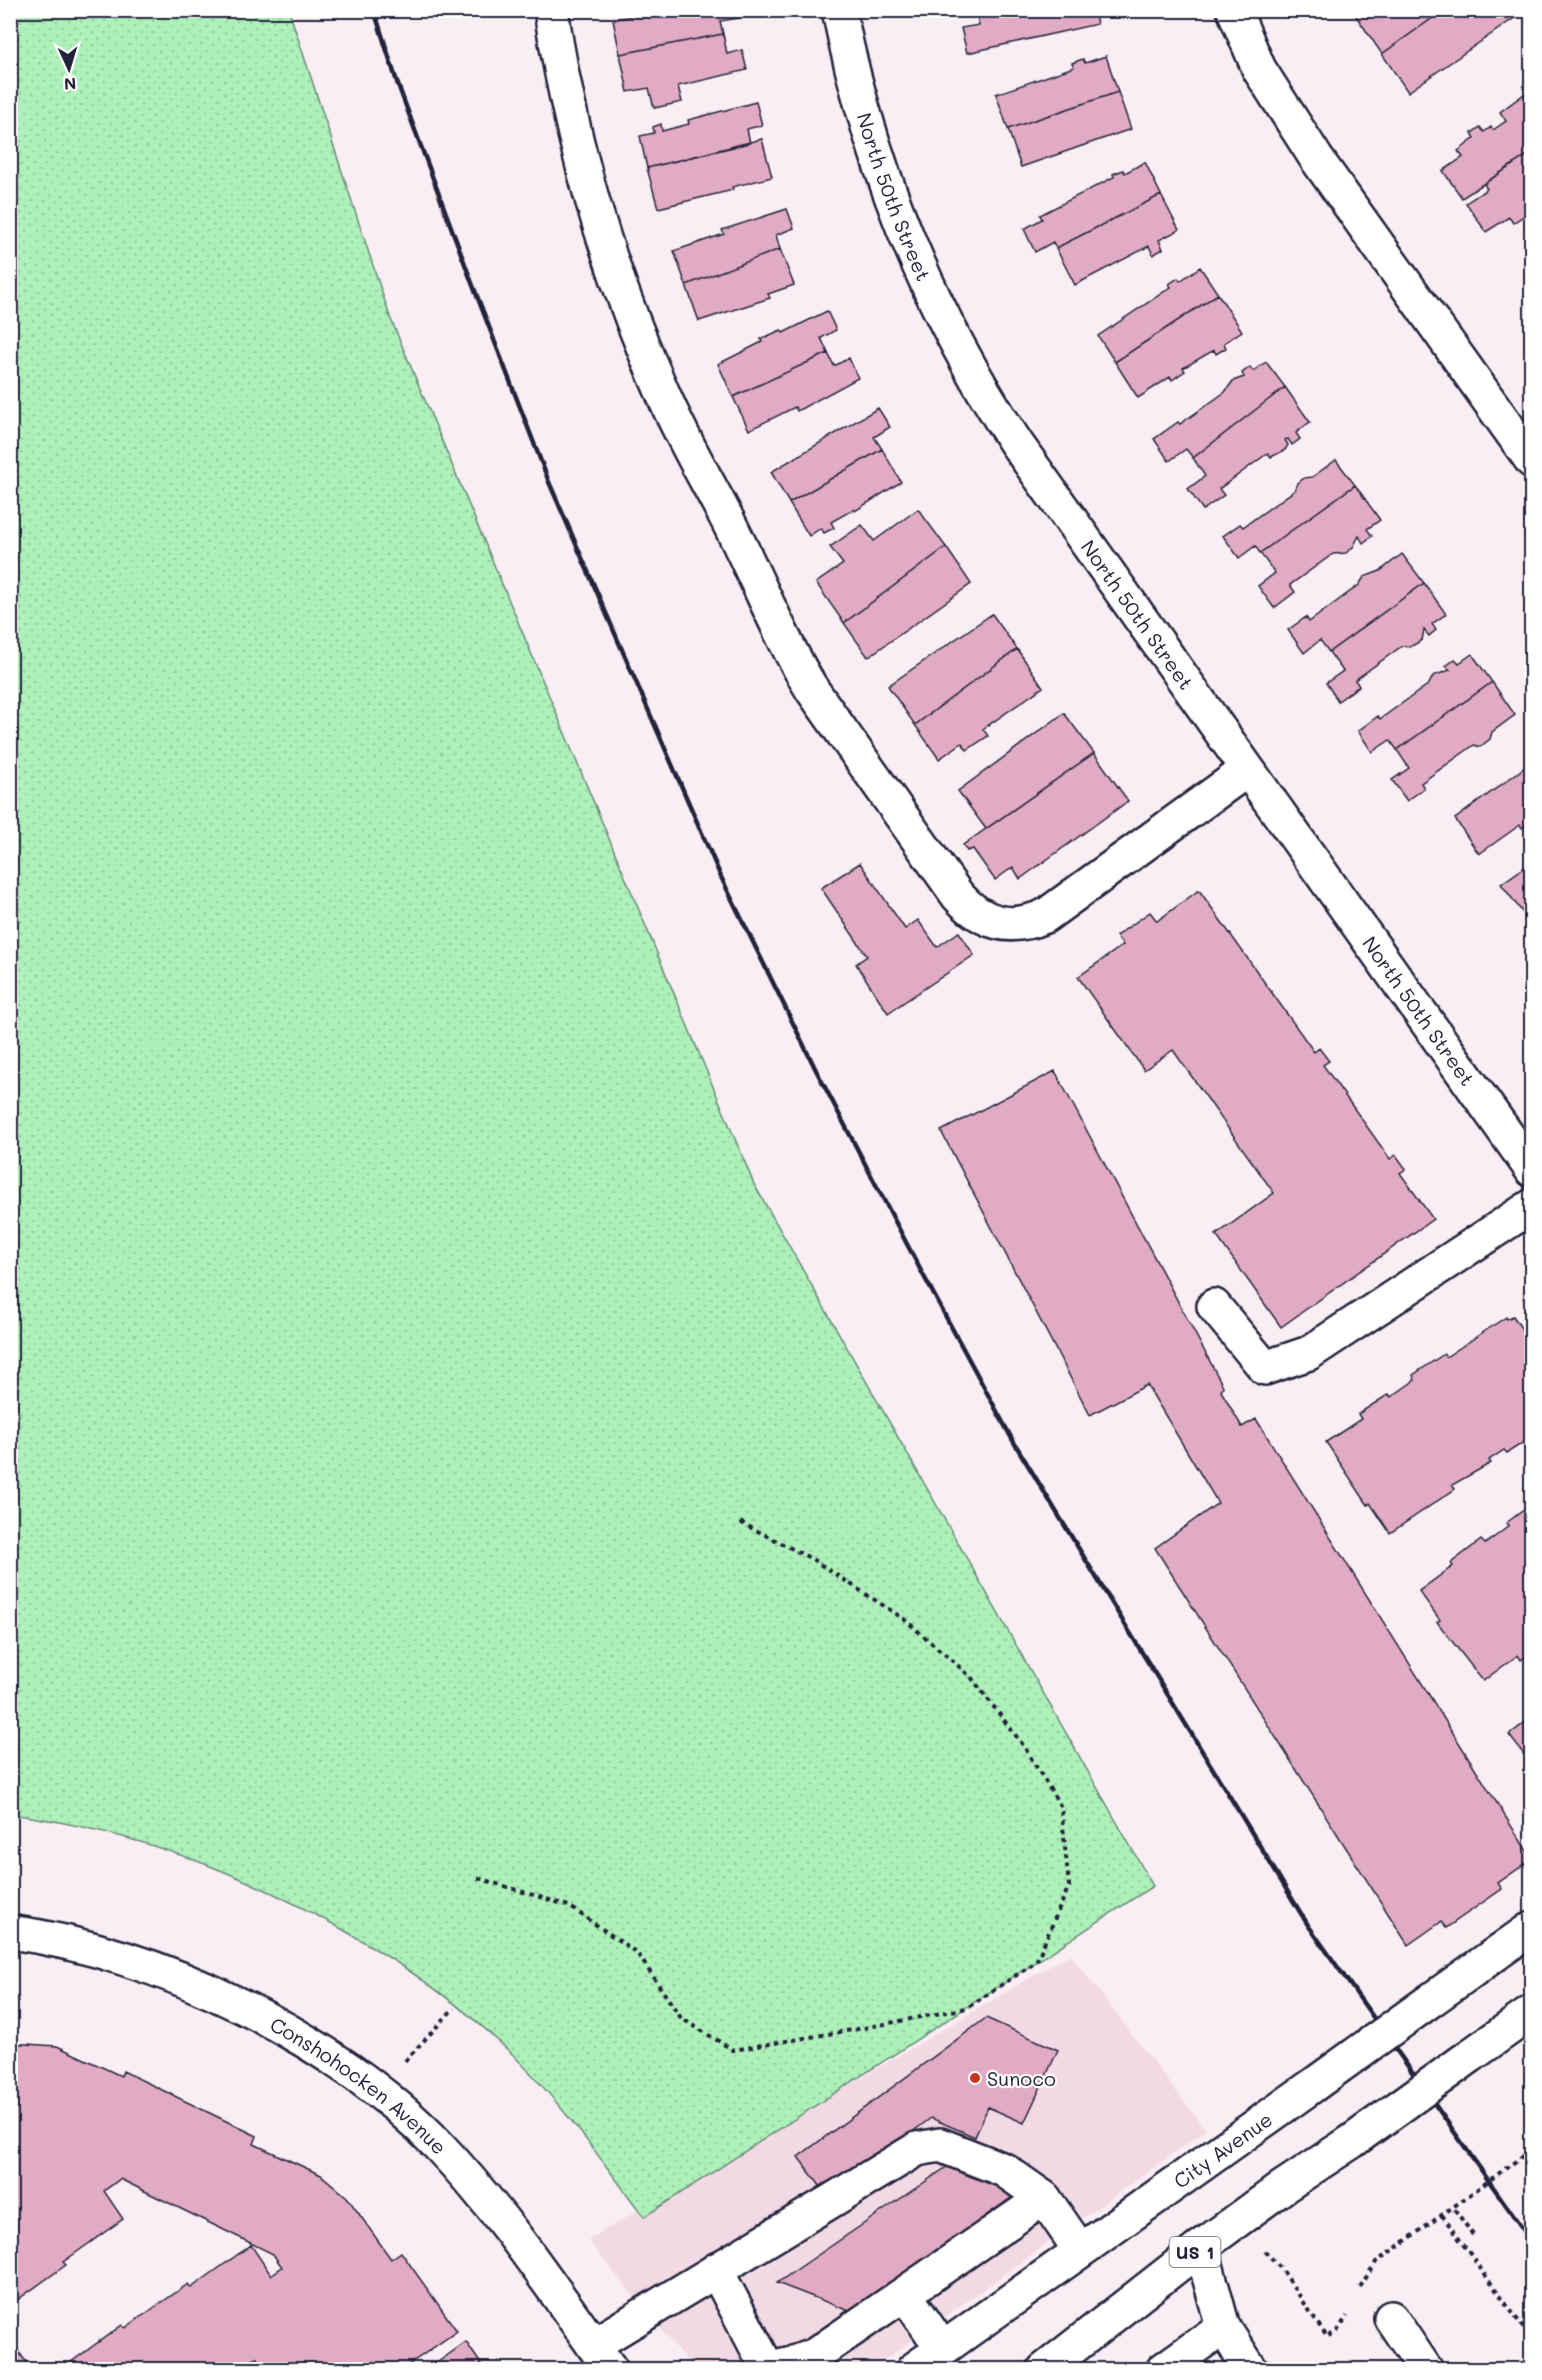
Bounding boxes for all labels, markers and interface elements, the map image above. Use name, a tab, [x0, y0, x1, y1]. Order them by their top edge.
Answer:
north arrow	[39, 39, 99, 99]
text: N	[63, 74, 77, 95]
street label: North 50th Street	[852, 110, 937, 285]
street label: North 50th Street	[1076, 535, 1200, 694]
street label: North 50th Street	[1357, 931, 1481, 1091]
street label: Conshohocken Avenue	[266, 2011, 453, 2159]
place label: Sunoco	[987, 2065, 1056, 2091]
marker: Sunoco	[968, 2071, 982, 2085]
street label: City Avenue	[1168, 2106, 1277, 2194]
road number: US 1	[1170, 2237, 1220, 2267]

